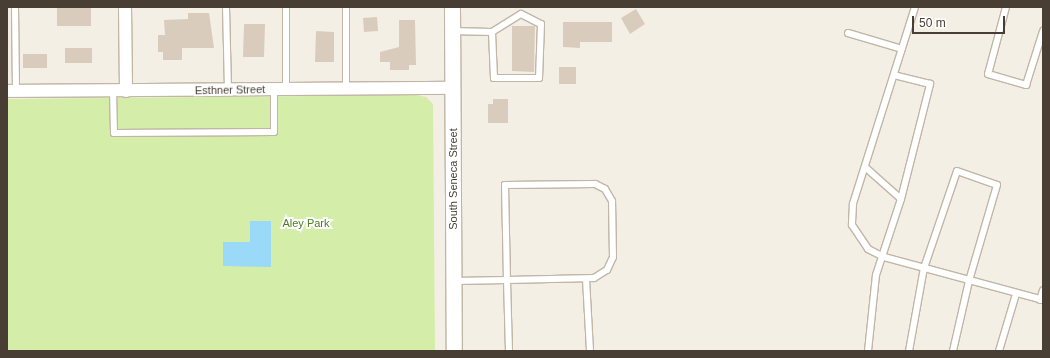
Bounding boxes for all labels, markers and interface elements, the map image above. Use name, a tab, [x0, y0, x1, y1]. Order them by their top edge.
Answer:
scale bar	[914, 8, 1007, 34]
text: 50 m	[919, 16, 946, 30]
street label: Esthner Street	[195, 83, 265, 97]
street label: South Seneca Street	[446, 128, 460, 230]
park label: Aley Park	[282, 216, 330, 230]

